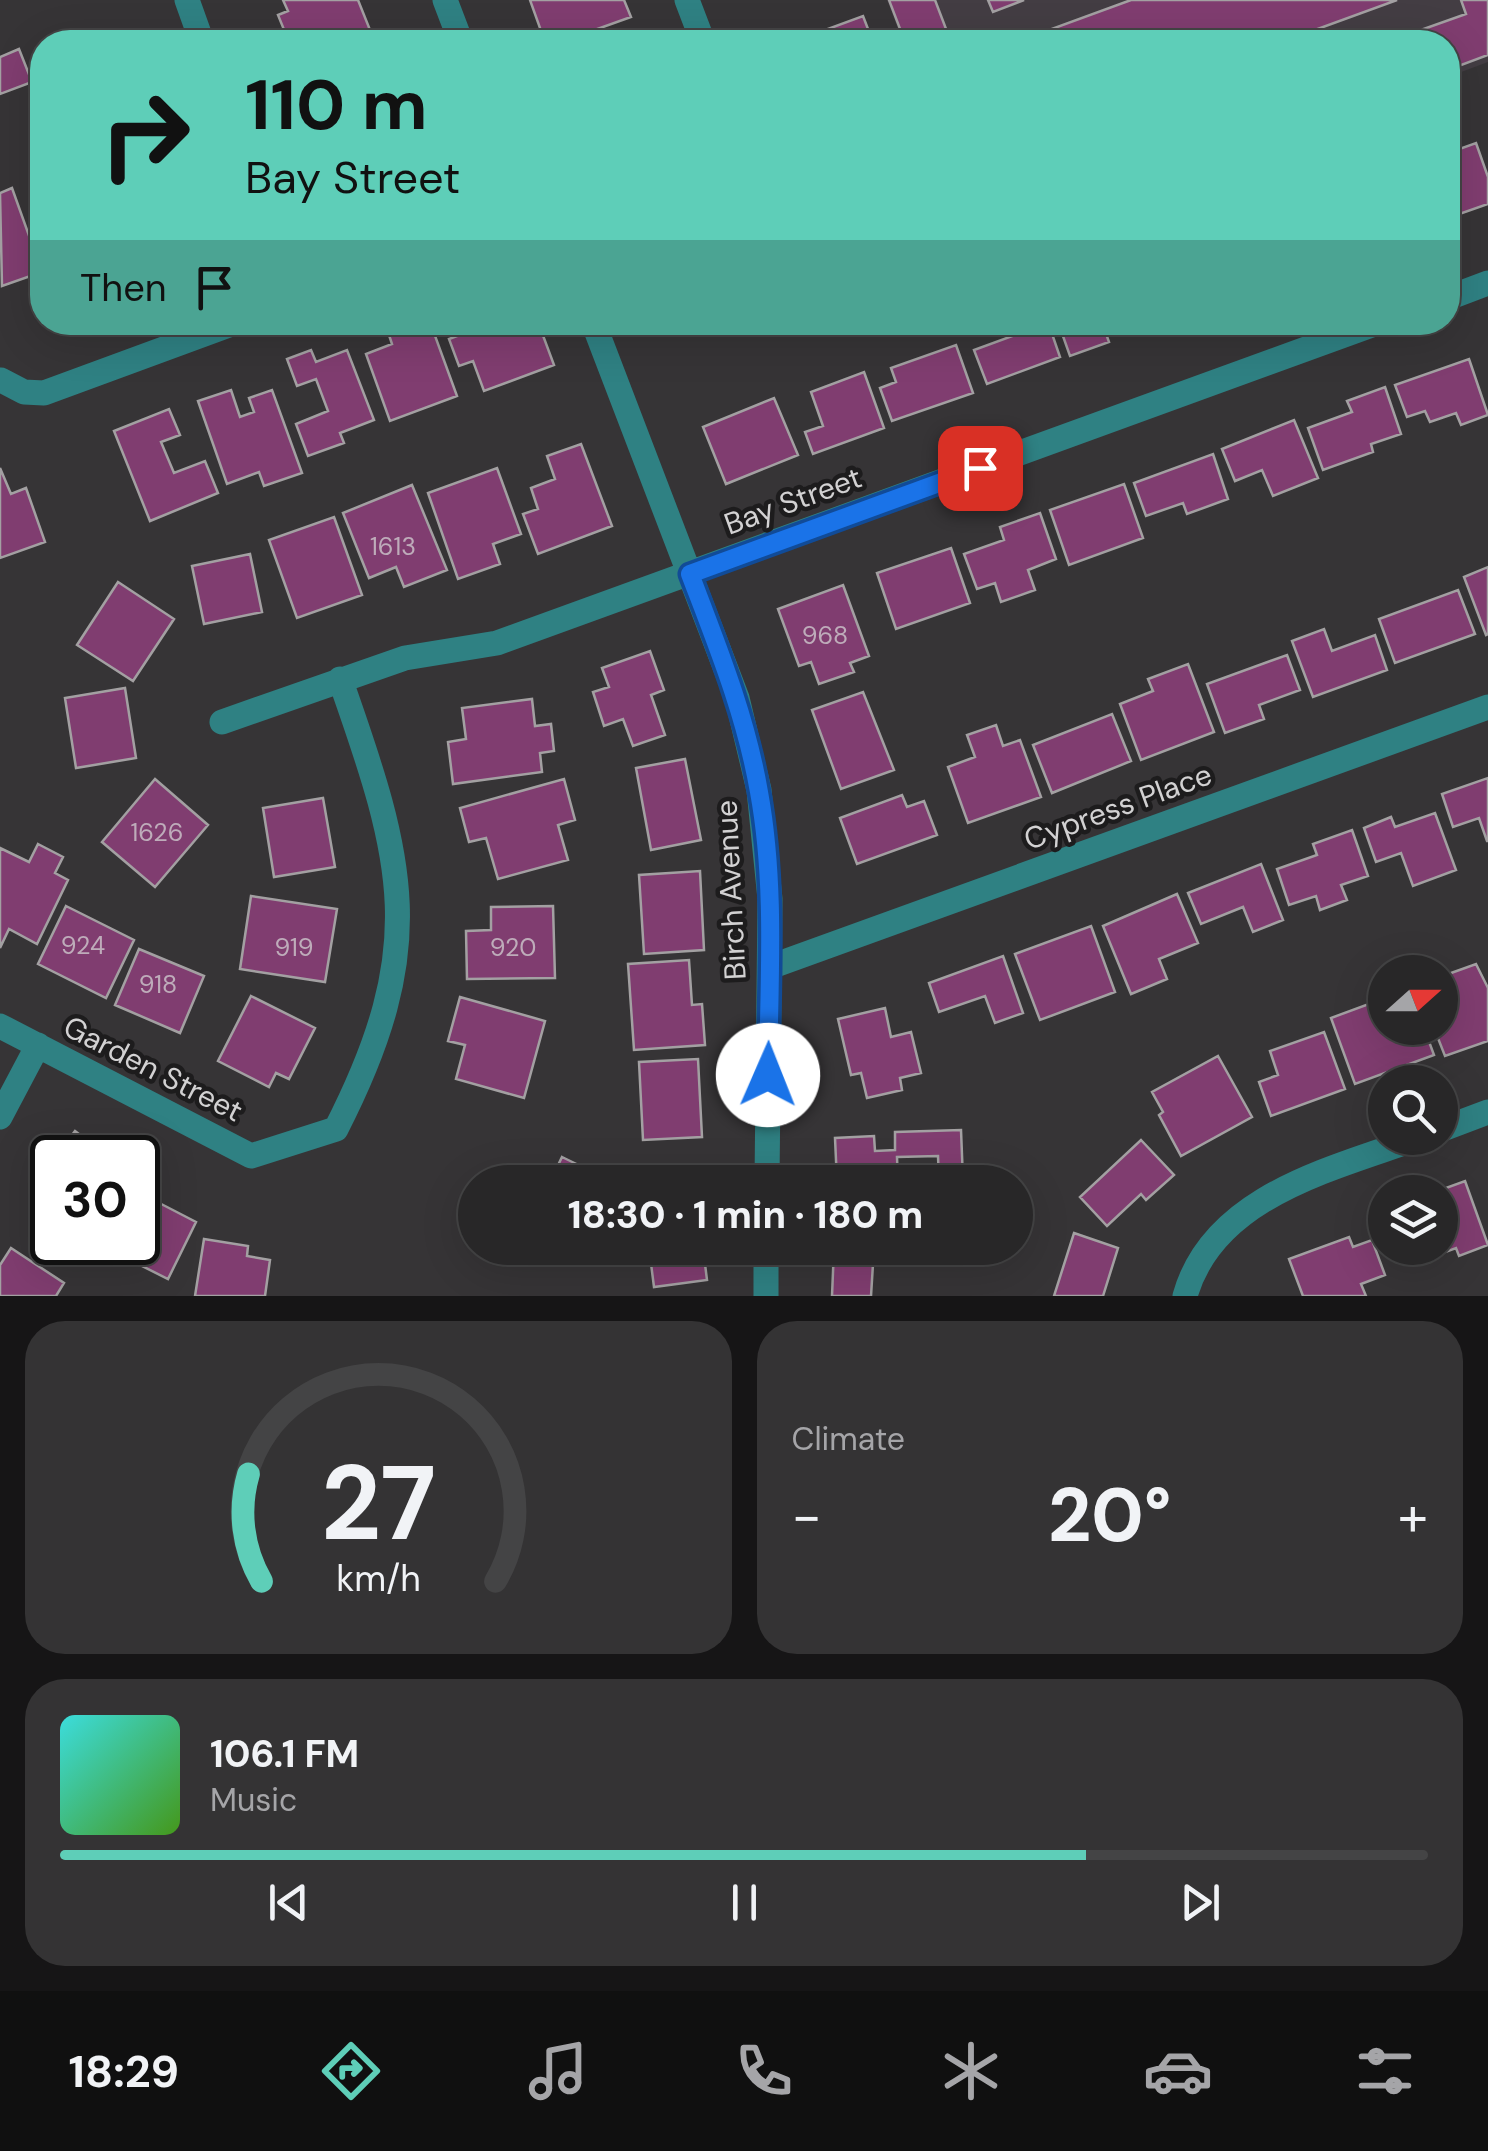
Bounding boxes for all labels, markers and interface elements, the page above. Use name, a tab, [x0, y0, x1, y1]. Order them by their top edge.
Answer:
text: 110 m	[245, 60, 428, 151]
icon: right	[80, 70, 210, 200]
text: Bay Street	[245, 148, 460, 207]
icon: arrive	[187, 260, 242, 315]
text: Then	[80, 263, 167, 313]
pin	[938, 426, 1023, 511]
icon: arrive	[953, 441, 1008, 496]
street label: Bay Street	[719, 458, 867, 543]
house number: 1613	[370, 530, 416, 563]
house number: 968	[802, 619, 848, 652]
street label: Cypress Place	[1018, 754, 1217, 859]
street label: Birch Avenue	[706, 799, 755, 981]
house number: 1626	[131, 816, 183, 849]
house number: 924	[61, 929, 105, 962]
house number: 919	[275, 931, 313, 964]
house number: 920	[490, 931, 536, 964]
north arrow	[1368, 955, 1458, 1045]
map controls	[1368, 955, 1458, 1265]
house number: 918	[139, 968, 177, 1001]
street label: Garden Street	[57, 1007, 249, 1130]
position arrow	[716, 1023, 820, 1127]
button: search	[1368, 1065, 1458, 1155]
speed limit sign: 30	[30, 1135, 160, 1265]
button: layers	[1368, 1175, 1458, 1265]
text: 18:30 · 1 min · 180 m	[568, 1190, 923, 1240]
text: Climate	[792, 1418, 905, 1460]
text: 27	[321, 1436, 436, 1571]
text: 20°	[1048, 1467, 1171, 1564]
text: −	[792, 1480, 822, 1552]
text: +	[1398, 1480, 1428, 1552]
text: km/h	[336, 1556, 420, 1602]
text: 106.1 FM	[210, 1729, 359, 1779]
text: Music	[210, 1779, 297, 1821]
icon: previous	[261, 1875, 316, 1930]
icon: pause	[717, 1875, 772, 1930]
icon: next	[1173, 1875, 1228, 1930]
icon: directions	[316, 2036, 386, 2106]
icon: music	[523, 2036, 593, 2106]
icon: phone	[729, 2036, 799, 2106]
icon: climate	[936, 2036, 1006, 2106]
icon: car	[1143, 2036, 1213, 2106]
icon: filters	[1350, 2036, 1420, 2106]
text: 18:29	[68, 2042, 179, 2101]

